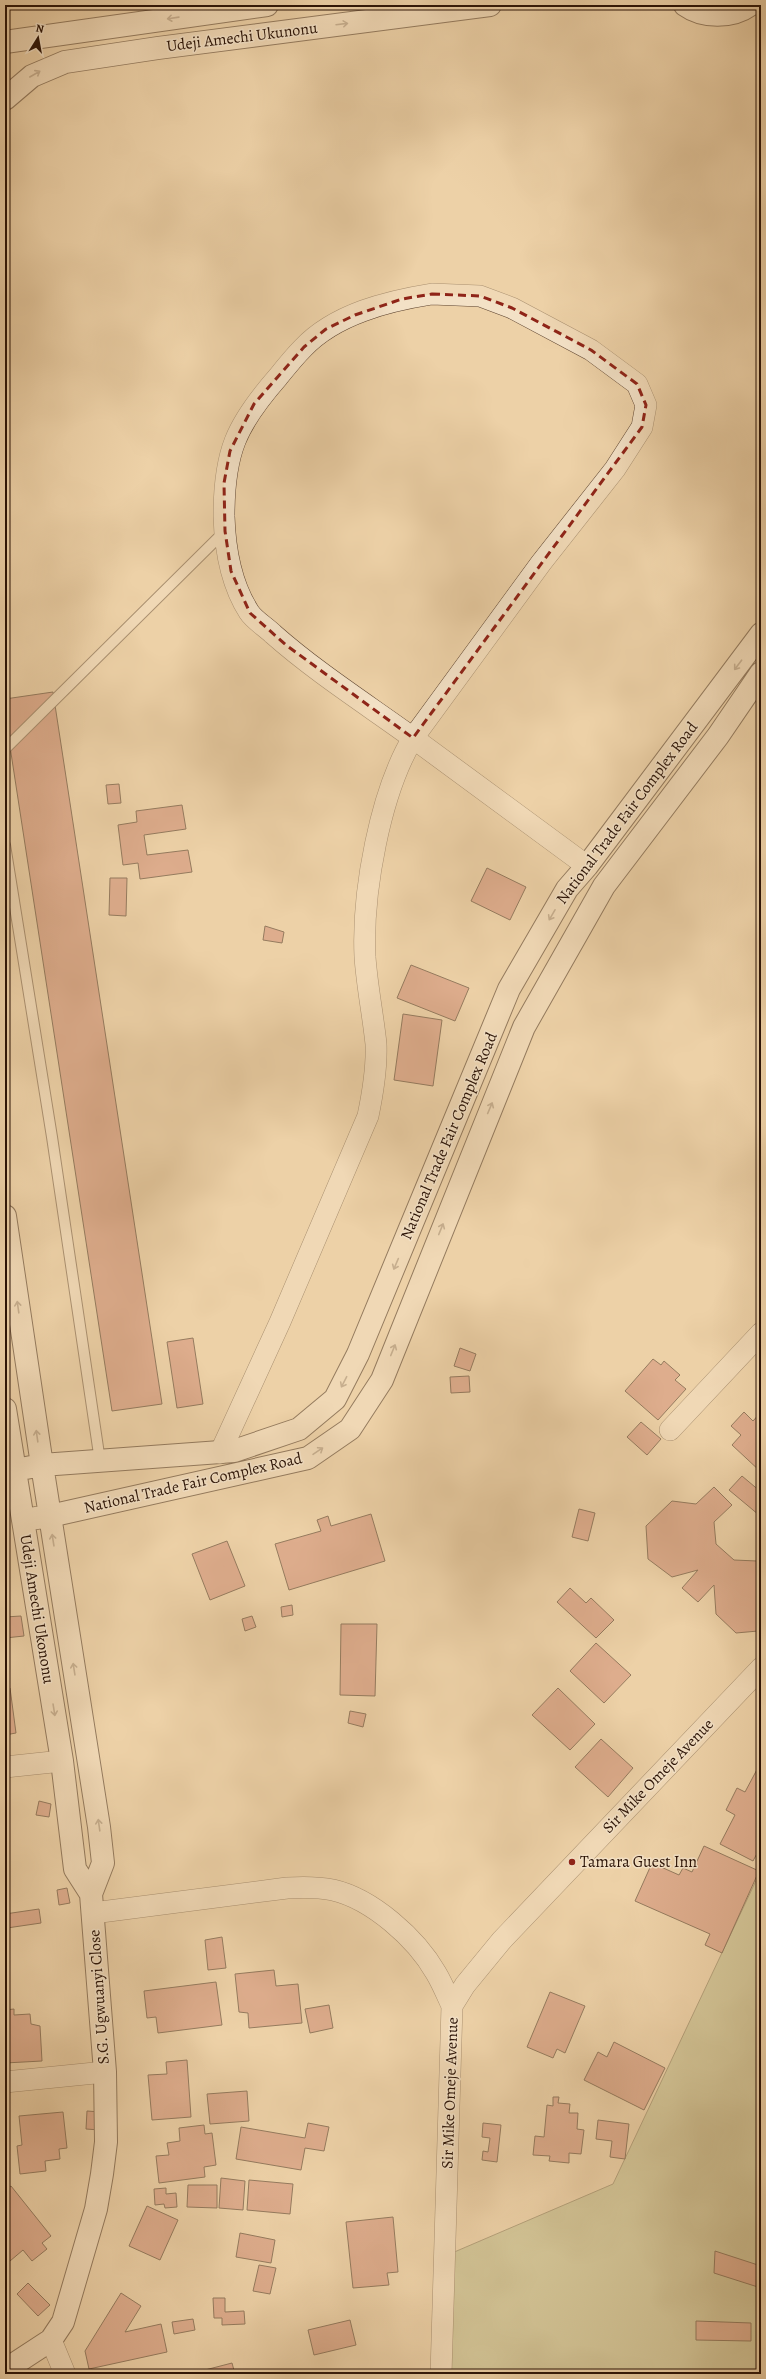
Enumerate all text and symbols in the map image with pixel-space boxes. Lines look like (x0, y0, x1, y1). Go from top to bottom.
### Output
one-way arrow (167, 14, 180, 22)
street label: Udeji Amechi Ukunonu (165, 17, 319, 57)
north arrow (18, 18, 58, 58)
text: N (34, 21, 45, 37)
one-way arrow (335, 21, 348, 28)
one-way arrow (29, 70, 41, 78)
one-way arrow (733, 660, 742, 671)
street label: National Trade Fair Complex Road (551, 717, 703, 909)
one-way arrow (547, 909, 555, 921)
street label: National Trade Fair Complex Road (395, 1029, 503, 1243)
one-way arrow (487, 1103, 494, 1115)
one-way arrow (438, 1223, 446, 1235)
one-way arrow (392, 1257, 399, 1269)
one-way arrow (14, 1301, 22, 1314)
one-way arrow (390, 1344, 398, 1356)
one-way arrow (339, 1376, 347, 1388)
one-way arrow (33, 1430, 41, 1443)
street label: National Trade Fair Complex Road (82, 1447, 305, 1519)
one-way arrow (312, 1447, 323, 1455)
street label: Udeji Amechi Ukononu (14, 1533, 60, 1686)
one-way arrow (49, 1534, 57, 1547)
one-way arrow (70, 1663, 78, 1676)
one-way arrow (50, 1703, 58, 1716)
street label: Sir Mike Omeje Avenue (597, 1714, 719, 1838)
one-way arrow (95, 1819, 102, 1832)
place label: Tamara Guest Inn (580, 1851, 697, 1873)
marker: Tamara Guest Inn (567, 1857, 577, 1867)
street label: S.G. Ugwuanyi Close (83, 1929, 115, 2065)
street label: Sir Mike Omeje Avenue (436, 2017, 464, 2169)

